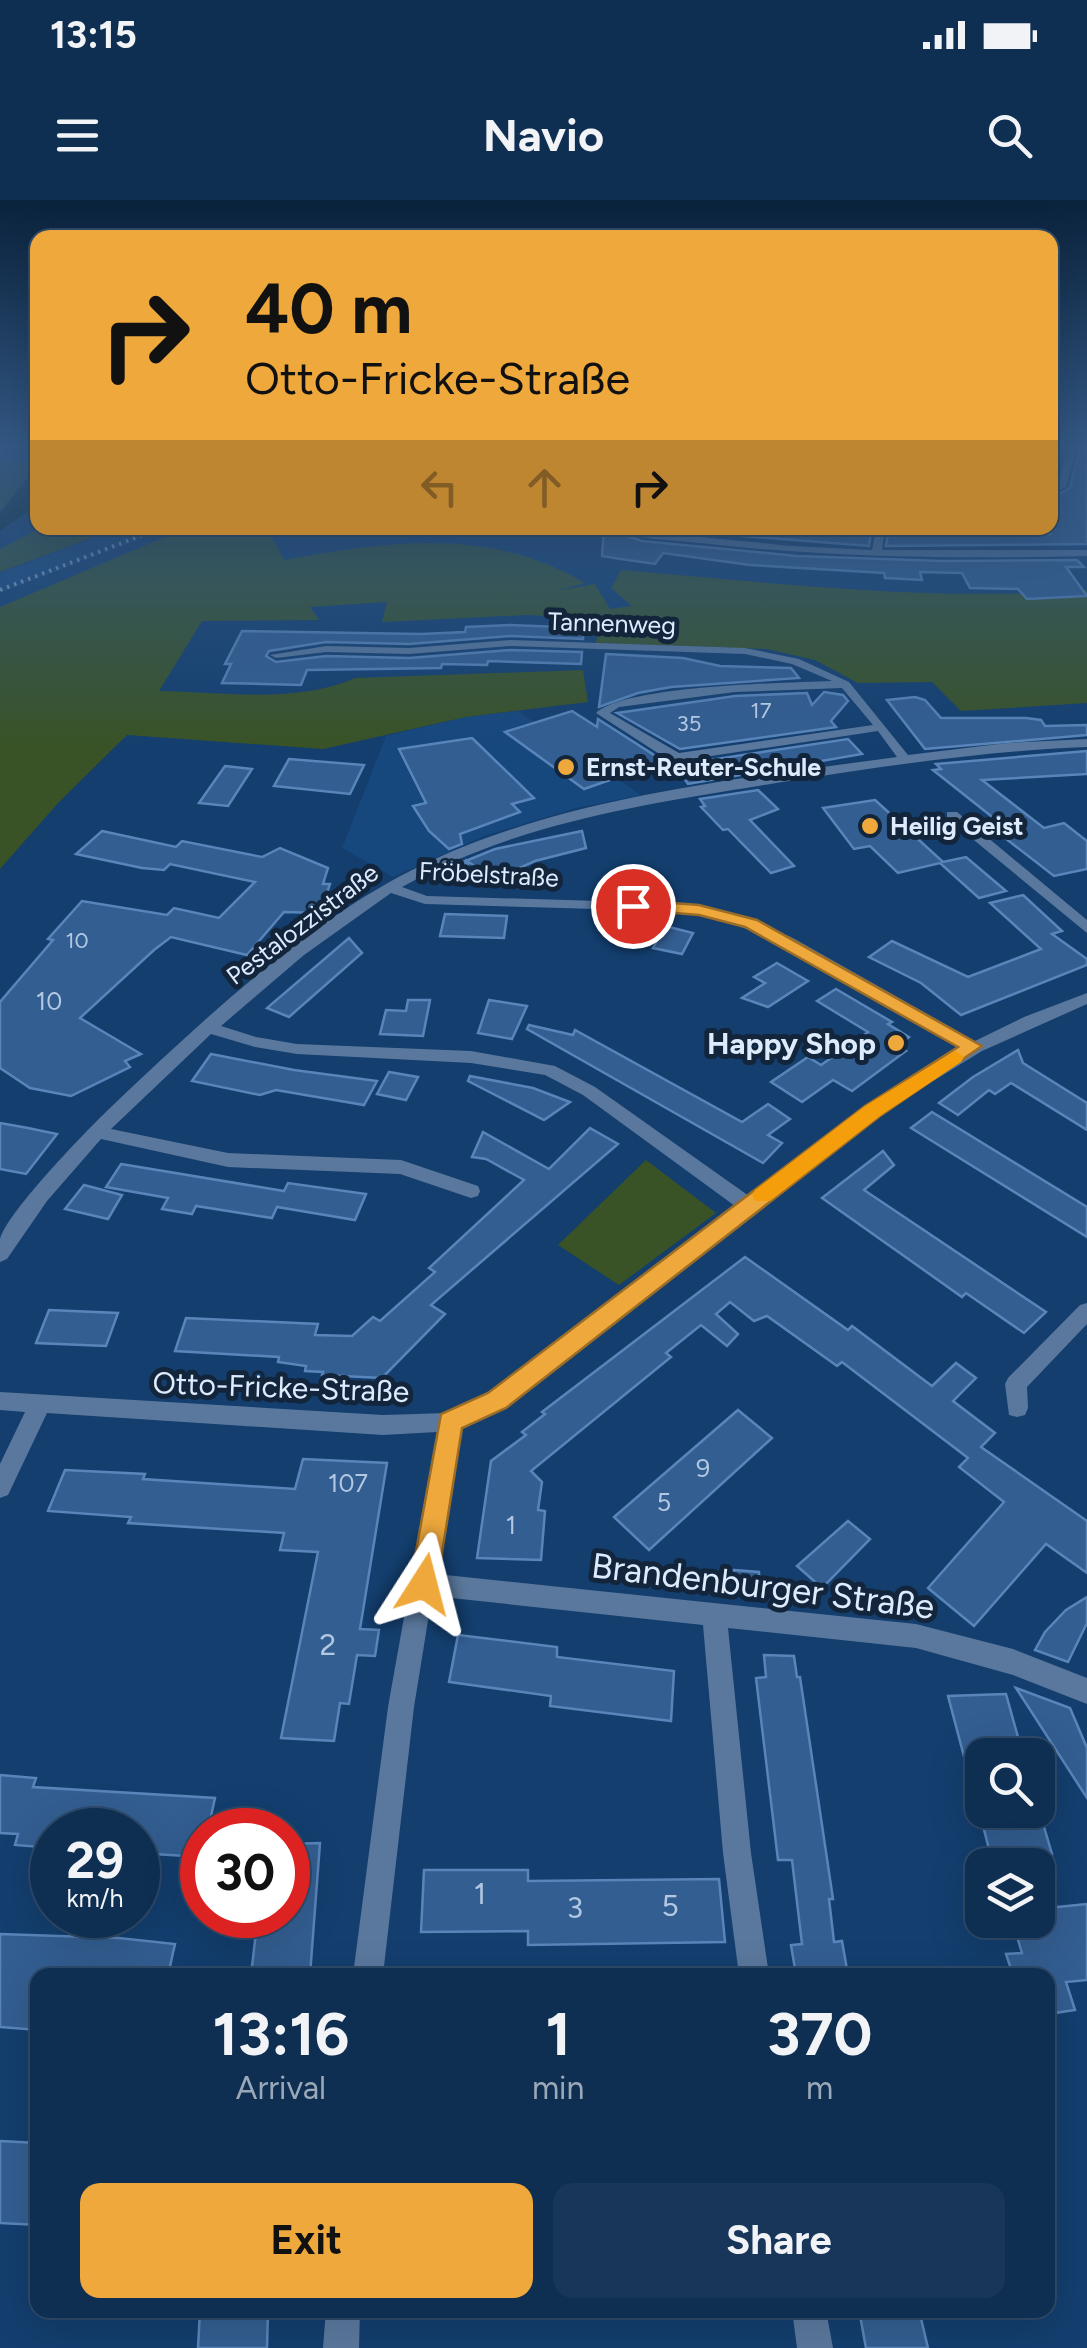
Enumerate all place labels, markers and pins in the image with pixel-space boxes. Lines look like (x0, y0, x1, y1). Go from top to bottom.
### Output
place label: Ernst-Reuter-Schule (586, 752, 821, 782)
marker: Ernst-Reuter-Schule (555, 756, 577, 778)
place label: Heilig Geist (890, 811, 1024, 841)
marker: Heilig Geist (859, 815, 881, 837)
pin (591, 864, 676, 949)
place label: Happy Shop (707, 1025, 876, 1062)
marker: Happy Shop (885, 1032, 907, 1054)

